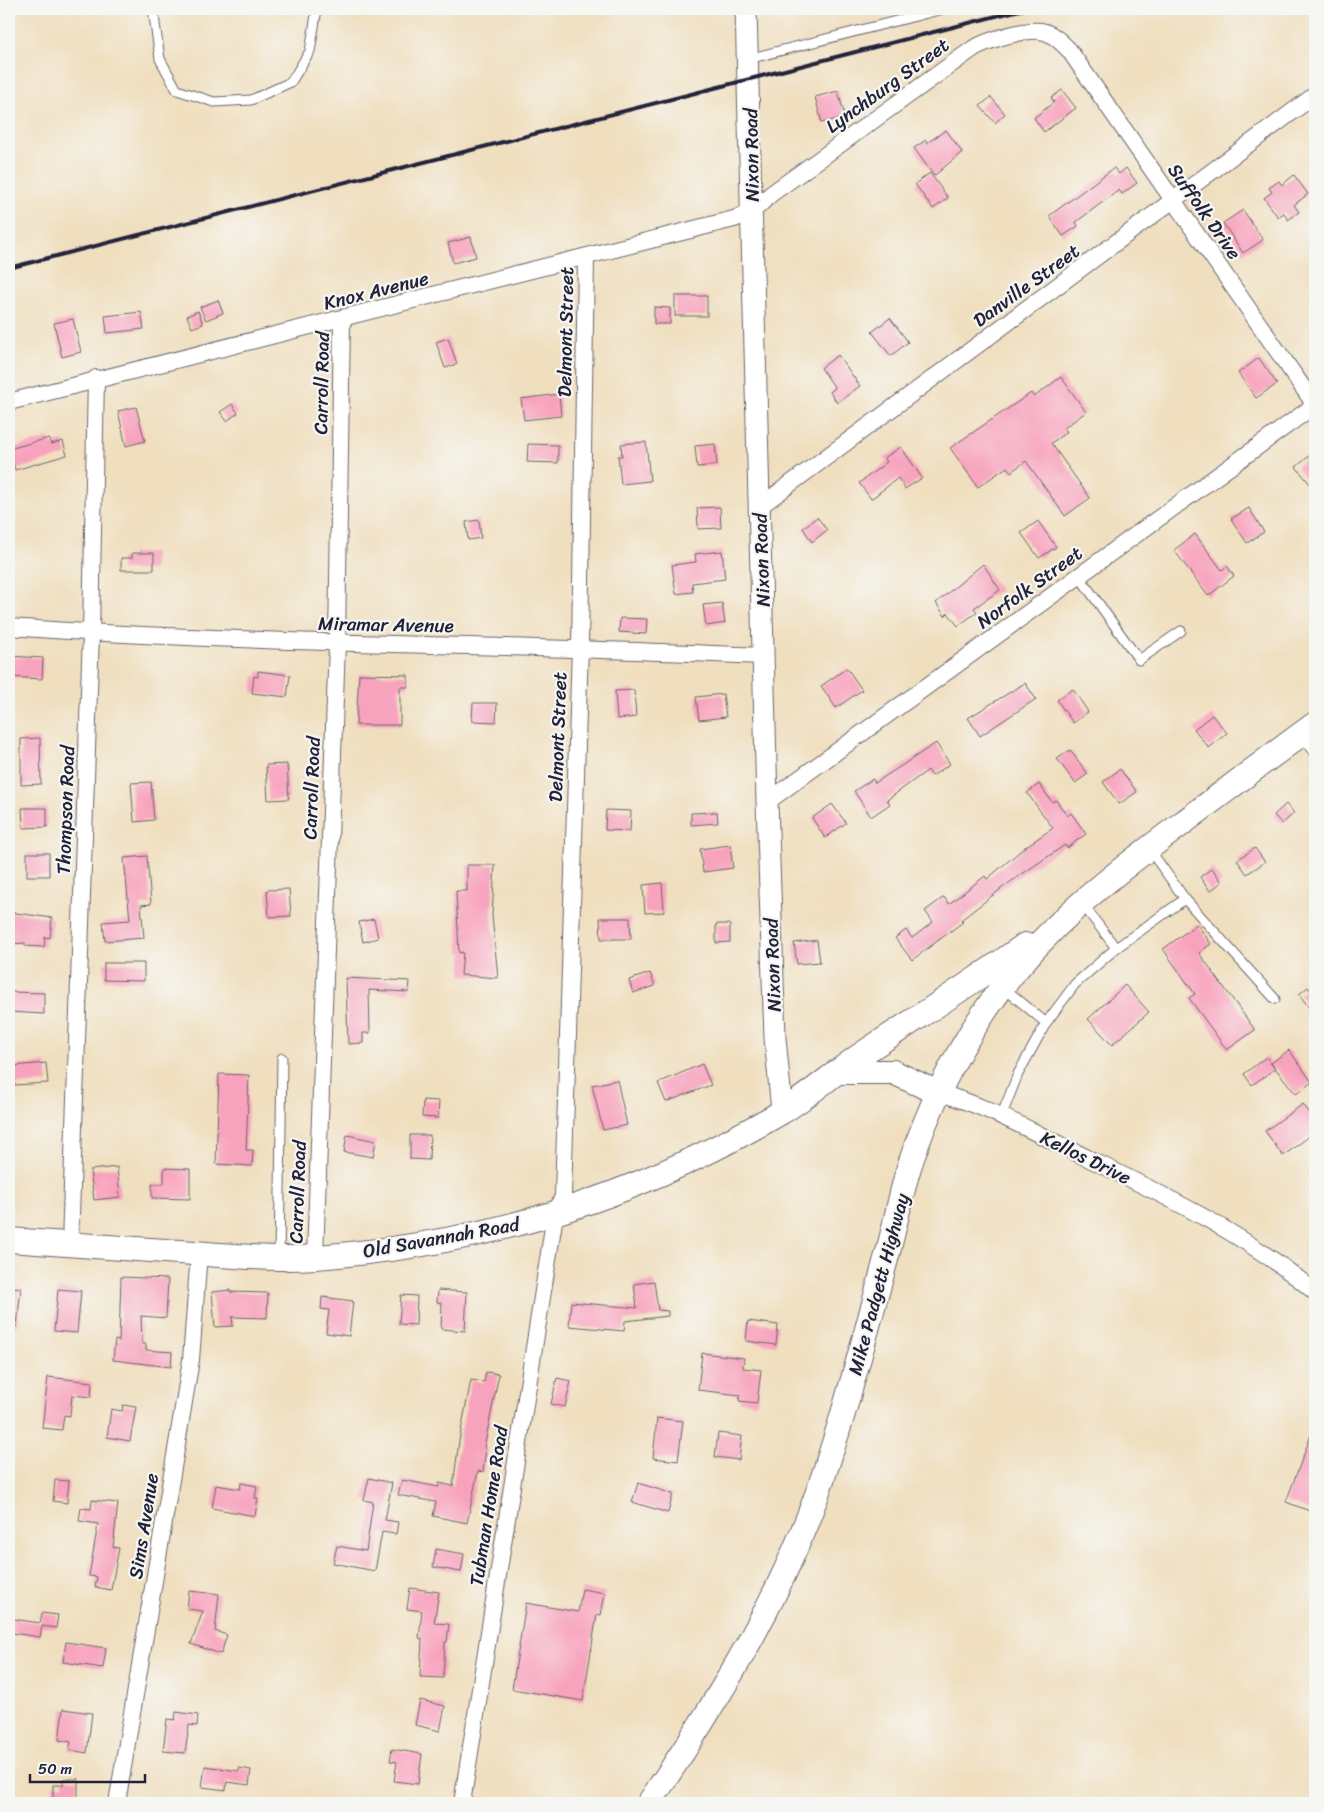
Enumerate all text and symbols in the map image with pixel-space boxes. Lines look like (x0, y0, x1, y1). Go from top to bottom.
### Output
street label: Lynchburg Street (818, 29, 956, 142)
street label: Nixon Road (734, 106, 769, 202)
street label: Suffolk Drive (1159, 156, 1250, 267)
street label: Danville Street (966, 235, 1087, 336)
street label: Knox Avenue (320, 261, 432, 319)
street label: Delmont Street (548, 267, 583, 397)
street label: Carroll Road (304, 330, 339, 435)
street label: Nixon Road (743, 511, 780, 607)
street label: Norfolk Street (969, 537, 1089, 637)
street label: Miramar Avenue (318, 607, 454, 642)
street label: Delmont Street (539, 671, 576, 803)
street label: Carroll Road (293, 735, 330, 840)
street label: Thompson Road (47, 743, 84, 875)
street label: Nixon Road (754, 916, 791, 1012)
street label: Kellos Drive (1035, 1121, 1137, 1194)
street label: Carroll Road (279, 1139, 316, 1244)
street label: Mike Padgett Highway (838, 1189, 919, 1379)
street label: Old Savannah Road (360, 1207, 524, 1267)
street label: Tubman Home Road (460, 1423, 518, 1589)
street label: Sims Avenue (119, 1471, 168, 1581)
scale bar (30, 1752, 145, 1784)
text: 50 m (38, 1756, 73, 1782)

